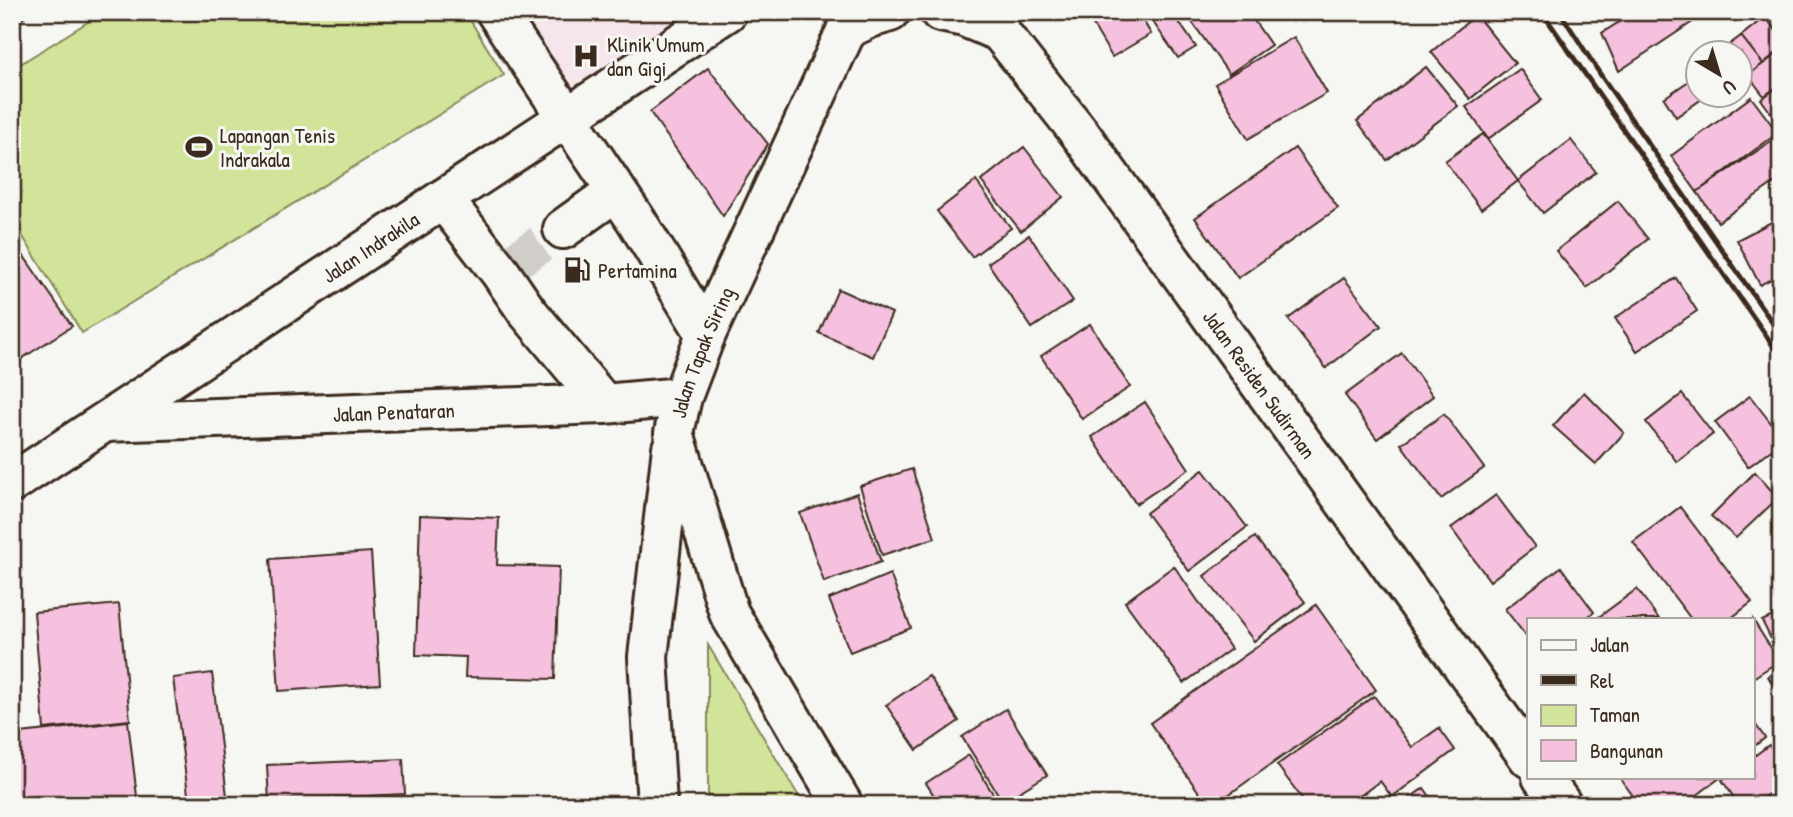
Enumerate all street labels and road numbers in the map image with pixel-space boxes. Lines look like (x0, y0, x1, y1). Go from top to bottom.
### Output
street label: Jalan Indrakila (316, 205, 424, 289)
street label: Jalan Tapak Siring (663, 282, 740, 421)
street label: Jalan Residen Sudirman (1197, 304, 1323, 464)
street label: Jalan Penataran (332, 395, 455, 428)

